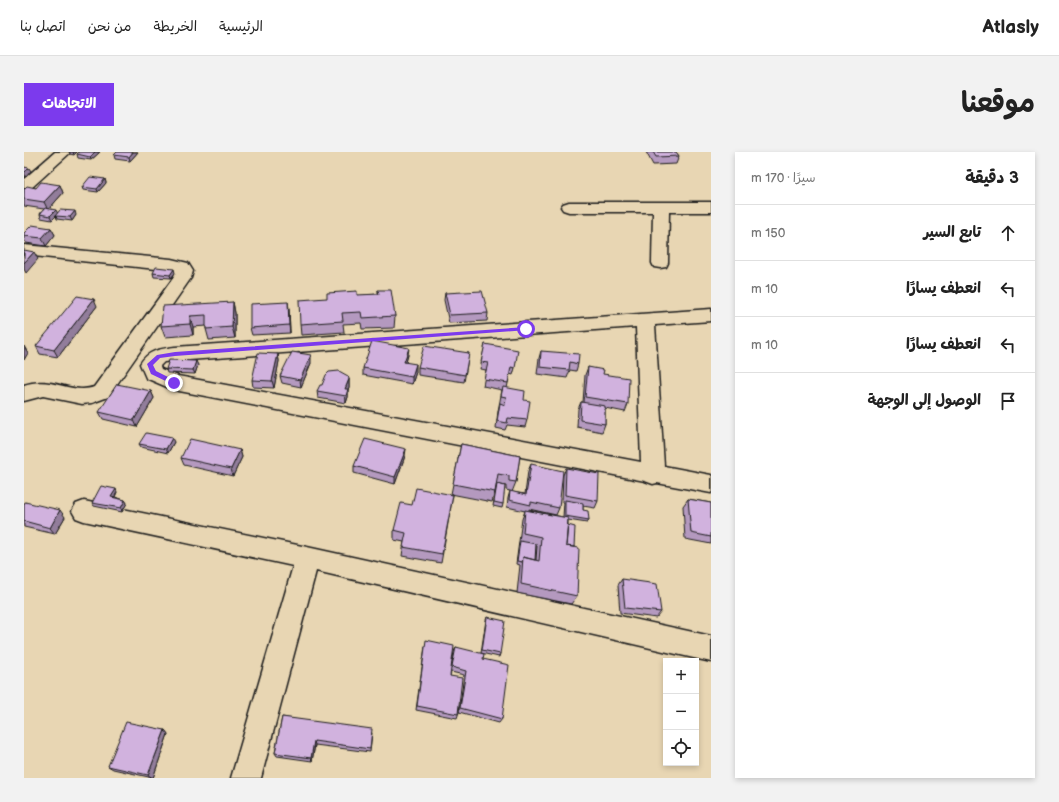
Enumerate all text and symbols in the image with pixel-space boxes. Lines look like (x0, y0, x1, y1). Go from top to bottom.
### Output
text: Atlasly (982, 16, 1039, 39)
text: اتصل بنا (20, 18, 66, 35)
text: من نحن (88, 18, 131, 35)
text: الخريطة (153, 18, 197, 35)
text: الرئيسية (219, 18, 263, 35)
button: الاتجاهات (24, 83, 114, 126)
text: موقعنا (961, 87, 1035, 120)
text: 3 دقيقة (965, 168, 1019, 188)
text: سيرًا · 170 m (751, 170, 815, 186)
icon: ahead (997, 222, 1019, 244)
text: تابع السير (923, 223, 981, 242)
text: 150 m (751, 225, 785, 241)
icon: left (997, 278, 1019, 300)
text: انعطف يسارًا (906, 279, 981, 298)
text: 10 m (751, 281, 778, 297)
route start (517, 320, 535, 338)
icon: left (997, 334, 1019, 356)
text: انعطف يسارًا (906, 335, 981, 354)
text: 10 m (751, 337, 778, 353)
route end (165, 374, 183, 392)
icon: arrive (997, 390, 1019, 412)
text: الوصول إلى الوجهة (867, 391, 981, 410)
map controls (663, 658, 699, 766)
button: + (663, 658, 699, 694)
button: − (663, 694, 699, 730)
button: locate (663, 730, 699, 766)

